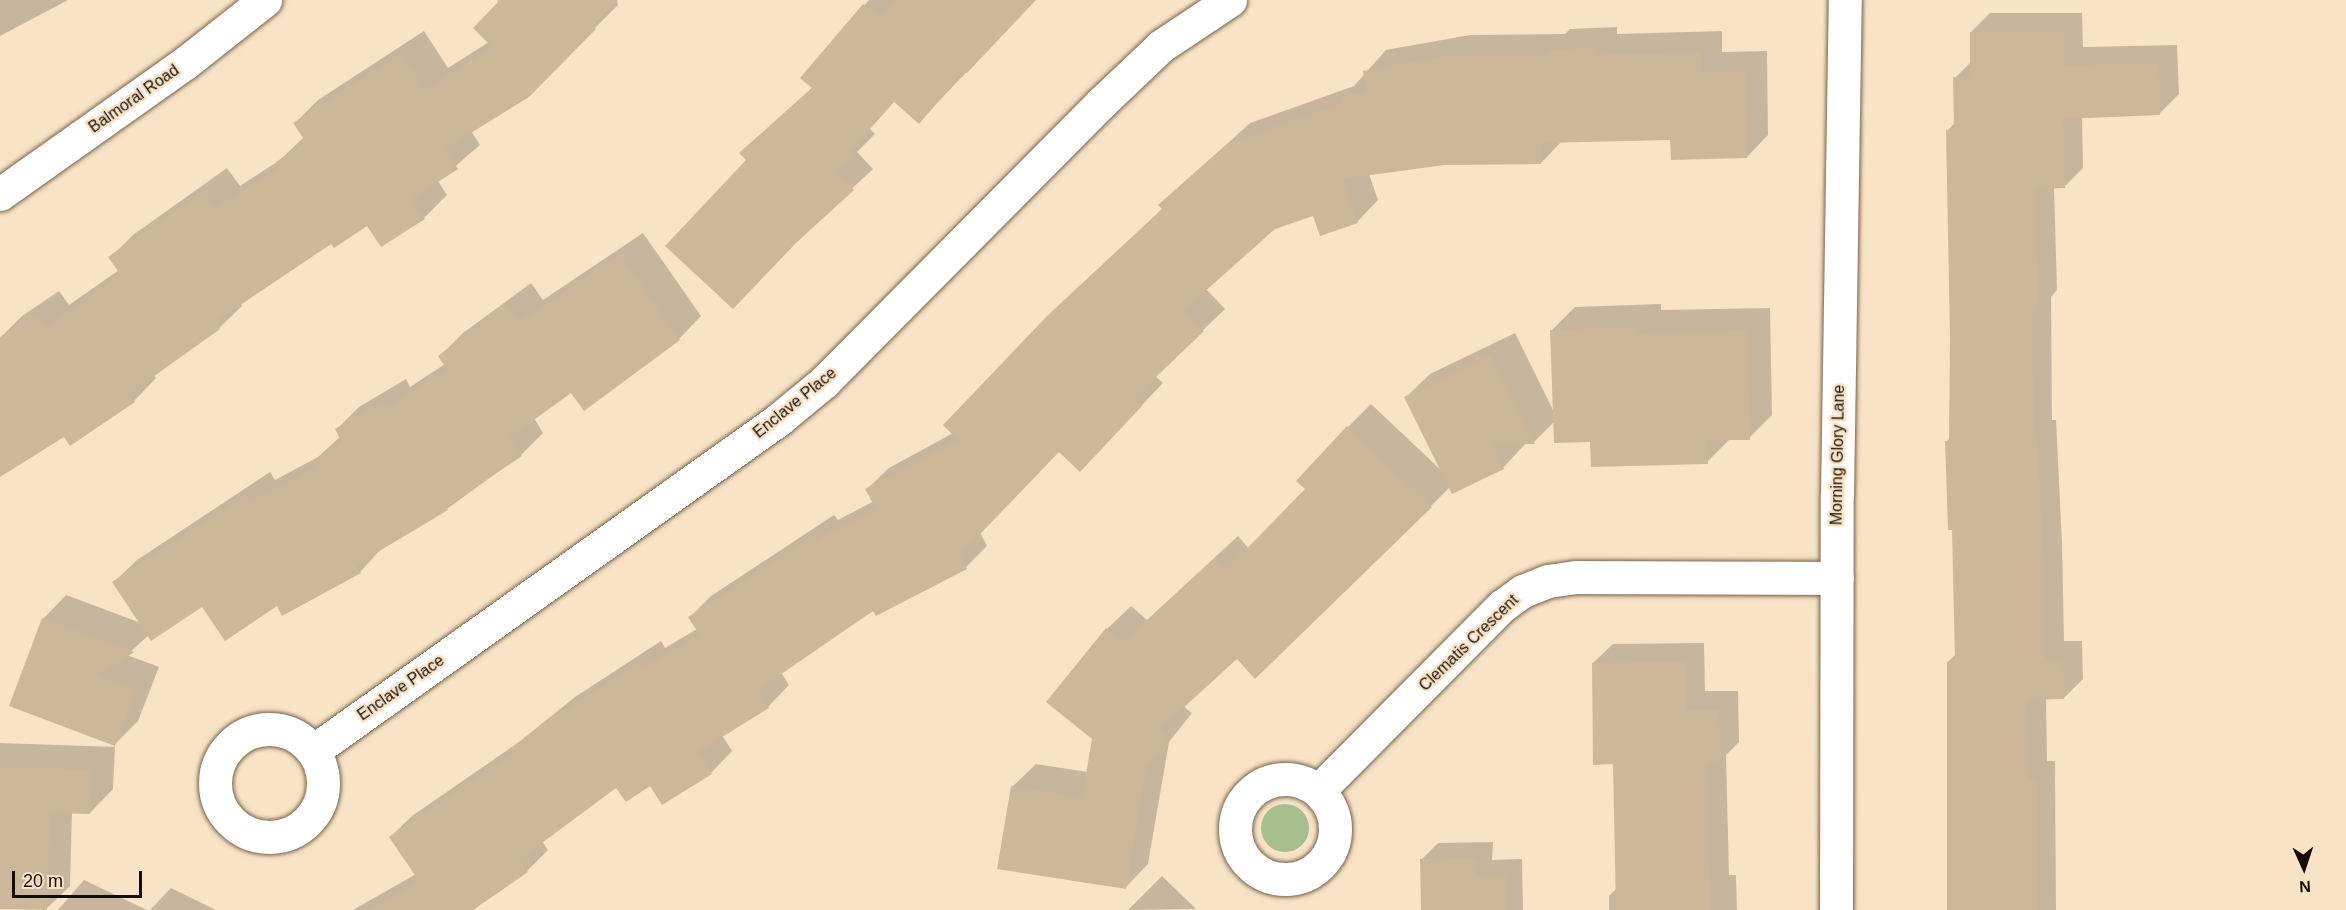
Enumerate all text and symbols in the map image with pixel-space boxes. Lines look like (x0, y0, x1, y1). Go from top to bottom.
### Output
street label: Balmoral Road (85, 61, 183, 137)
street label: Enclave Place (750, 364, 840, 442)
street label: Morning Glory Lane (1827, 385, 1849, 525)
street label: Clematis Crescent (1415, 591, 1523, 695)
street label: Enclave Place (354, 651, 448, 725)
north arrow (2274, 838, 2334, 898)
scale bar (15, 859, 146, 897)
text: 20 m (23, 871, 63, 891)
text: N (2299, 878, 2311, 895)

